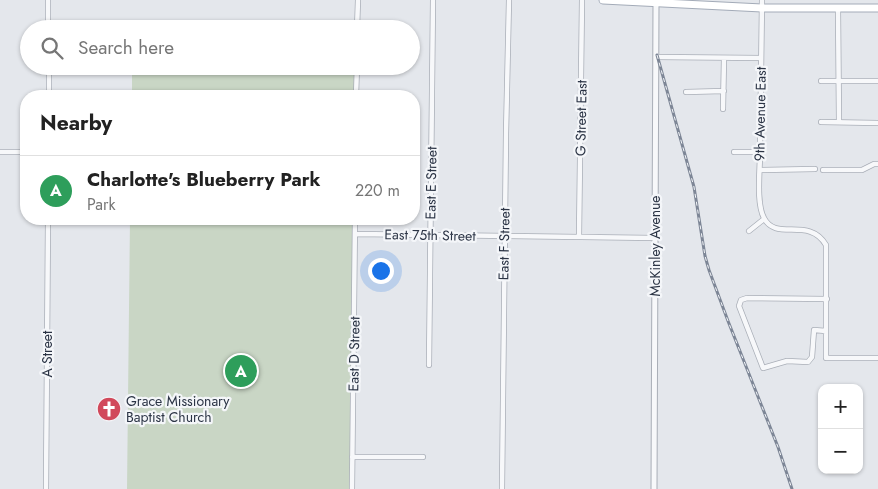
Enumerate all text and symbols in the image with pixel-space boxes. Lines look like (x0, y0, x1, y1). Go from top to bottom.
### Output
search box (20, 20, 420, 75)
icon: search (38, 34, 66, 62)
text: Search here (78, 34, 174, 61)
street label: 9th Avenue East (749, 66, 771, 161)
street label: G Street East (570, 79, 592, 156)
text: Nearby (40, 108, 112, 138)
street label: East E Street (420, 146, 442, 220)
text: Charlotte's Blueberry Park (87, 166, 320, 193)
text: A (50, 179, 62, 202)
text: 220 m (355, 179, 400, 202)
text: Park (87, 193, 116, 216)
street label: McKinley Avenue (645, 195, 665, 297)
street label: East F Street (493, 207, 515, 280)
street label: East 75th Street (384, 224, 476, 246)
your location (368, 258, 394, 284)
street label: East D Street (343, 316, 365, 392)
street label: A Street (37, 330, 57, 377)
pin: A (225, 352, 257, 390)
map controls (818, 384, 863, 474)
button: + (818, 384, 863, 429)
place label: Grace Missionary Baptist Church (126, 391, 230, 427)
church icon: Grace Missionary Baptist Church (96, 396, 122, 422)
button: − (818, 429, 863, 474)

